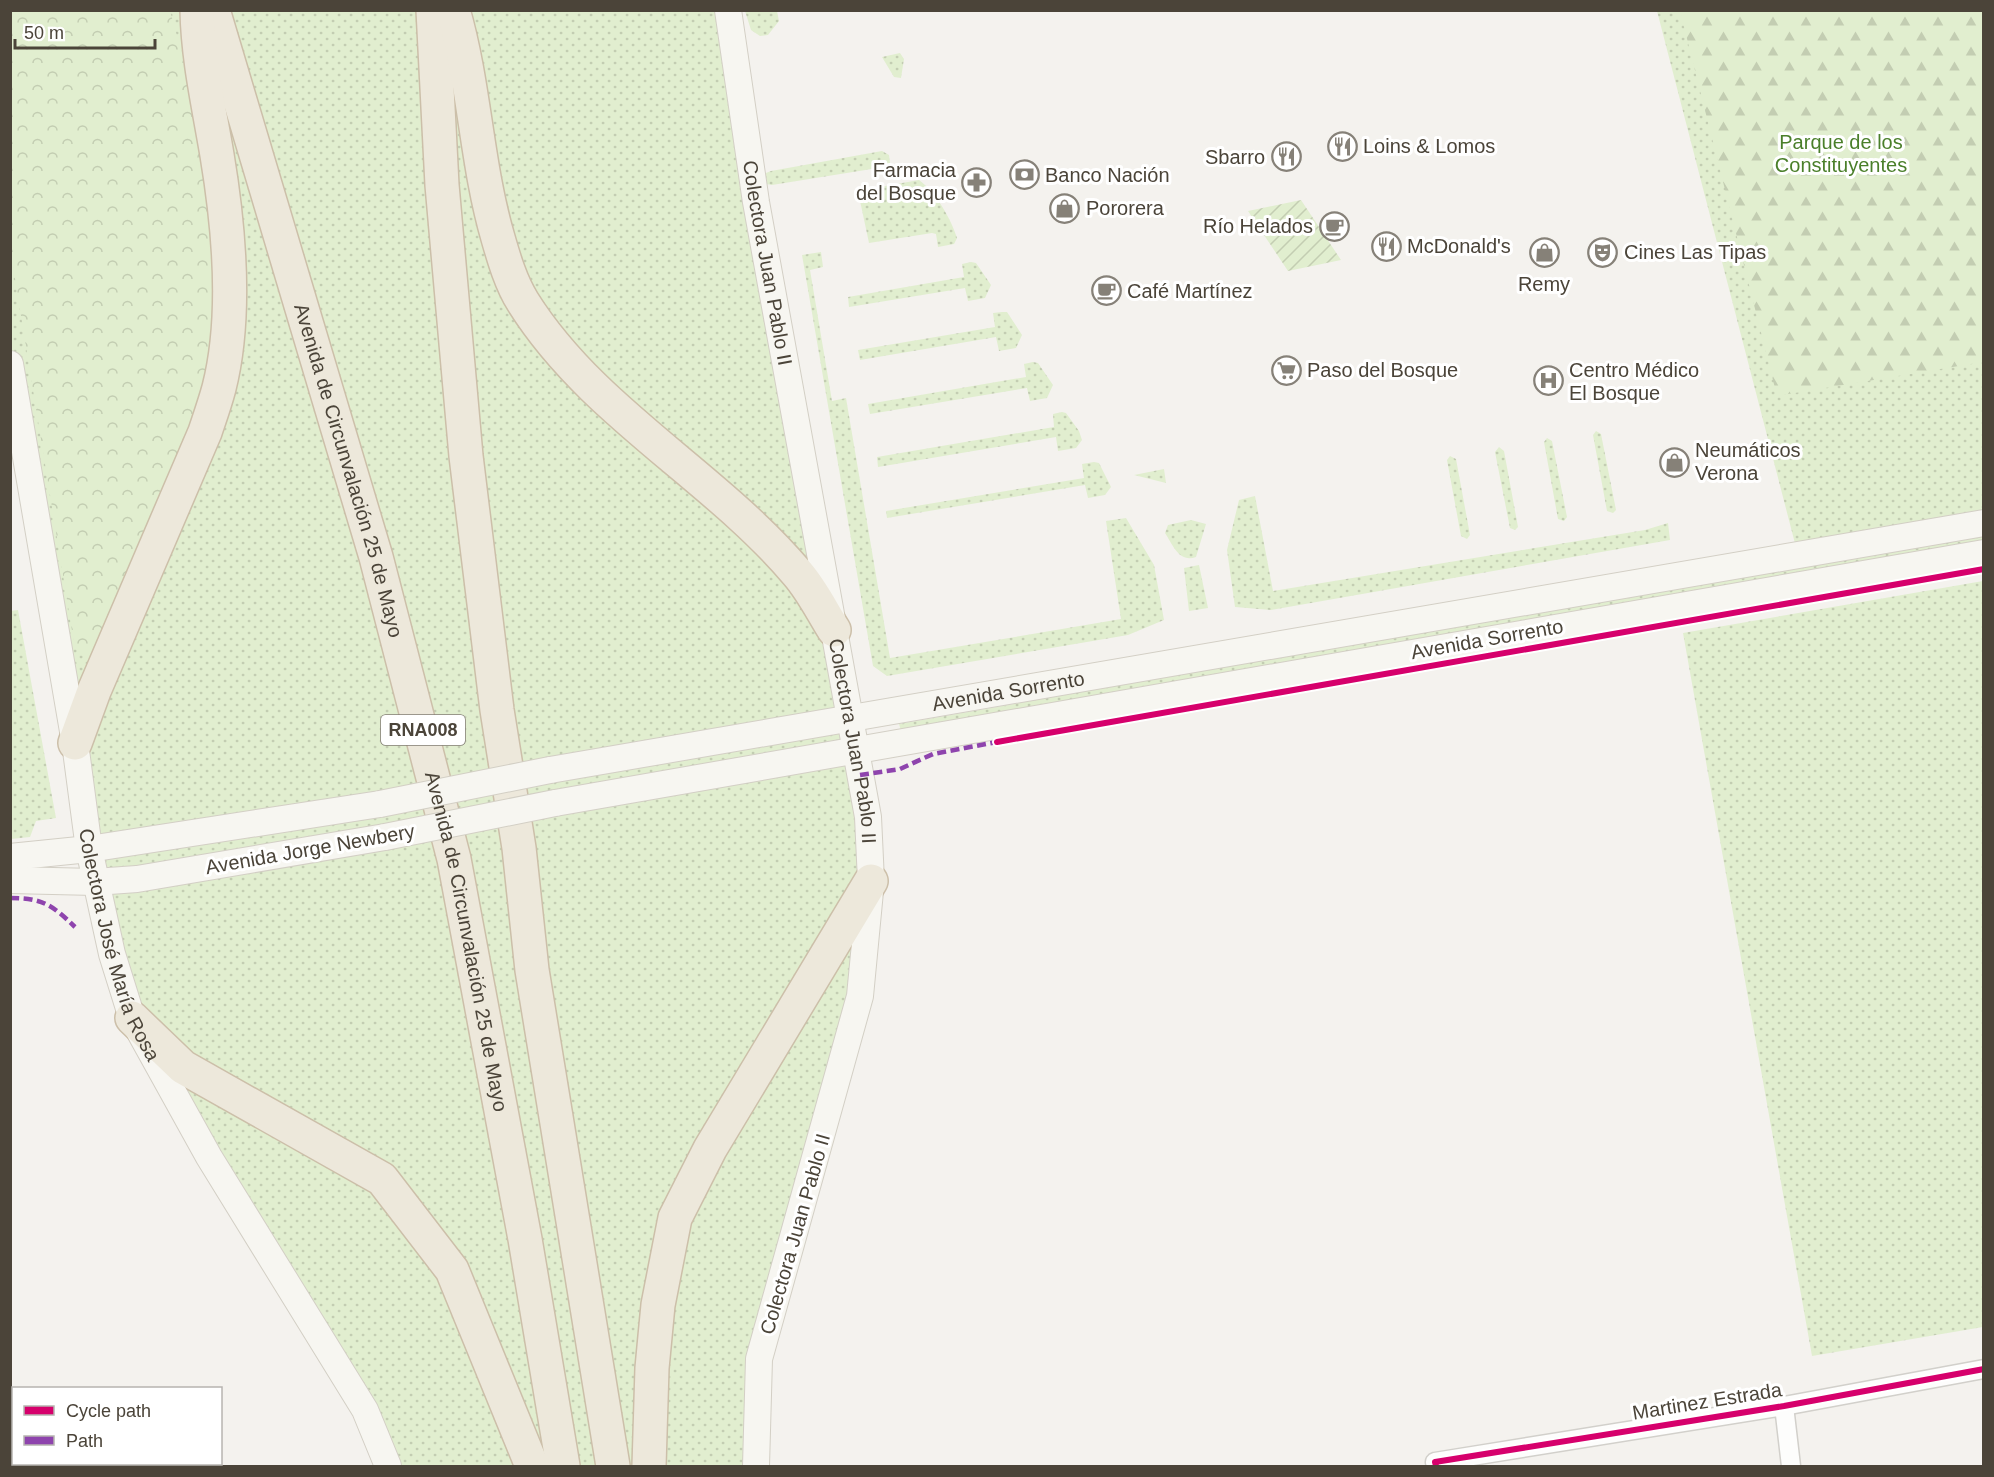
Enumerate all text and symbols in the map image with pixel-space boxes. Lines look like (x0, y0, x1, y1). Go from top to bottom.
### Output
scale bar (15, 12, 154, 50)
text: 50 m (24, 23, 64, 43)
restaurant icon: Loins & Lomos (1326, 130, 1358, 162)
park label: Parque de los Constituyentes (1775, 131, 1907, 176)
place label: Loins & Lomos (1363, 135, 1495, 157)
restaurant icon: Sbarro (1270, 141, 1302, 173)
place label: Sbarro (1205, 146, 1265, 168)
street label: Colectora Juan Pablo II (739, 159, 797, 367)
place label: Farmacia del Bosque (856, 159, 957, 204)
bank icon: Banco Nación (1008, 159, 1040, 191)
place label: Banco Nación (1045, 164, 1170, 186)
pharmacy icon: Farmacia del Bosque (961, 166, 993, 198)
shop icon: Pororera (1049, 192, 1081, 224)
place label: Pororera (1086, 197, 1165, 219)
cafe icon: Río Helados (1318, 210, 1350, 242)
place label: Río Helados (1203, 215, 1313, 237)
restaurant icon: McDonald's (1370, 230, 1402, 262)
place label: McDonald's (1407, 235, 1511, 257)
theatre icon: Cines Las Tipas (1587, 236, 1619, 268)
shop icon: Remy (1528, 237, 1560, 269)
place label: Cines Las Tipas (1624, 241, 1766, 263)
place label: Remy (1518, 273, 1570, 295)
cafe icon: Café Martínez (1090, 275, 1122, 307)
place label: Café Martínez (1127, 280, 1253, 302)
street label: Avenida de Circunvalación 25 de Mayo (290, 301, 407, 640)
supermarket icon: Paso del Bosque (1270, 354, 1302, 386)
place label: Paso del Bosque (1307, 359, 1458, 381)
place label: Centro Médico El Bosque (1569, 359, 1699, 404)
hospital icon: Centro Médico El Bosque (1532, 365, 1564, 397)
place label: Neumáticos Verona (1695, 439, 1801, 484)
shop icon: Neumáticos Verona (1658, 446, 1690, 478)
street label: Avenida Sorrento (1409, 615, 1565, 663)
street label: Colectora Juan Pablo II (825, 637, 880, 844)
street label: Avenida Sorrento (930, 667, 1086, 715)
road number: RNA008 (381, 715, 465, 745)
street label: Avenida de Circunvalación 25 de Mayo (421, 769, 512, 1113)
street label: Avenida Jorge Newbery (204, 820, 416, 878)
street label: Colectora José María Rosa (75, 827, 165, 1065)
street label: Colectora Juan Pablo II (756, 1131, 834, 1337)
street label: Martinez Estrada (1631, 1378, 1784, 1424)
legend (12, 1387, 222, 1465)
text: Cycle path (66, 1401, 151, 1421)
text: Path (66, 1431, 103, 1451)

